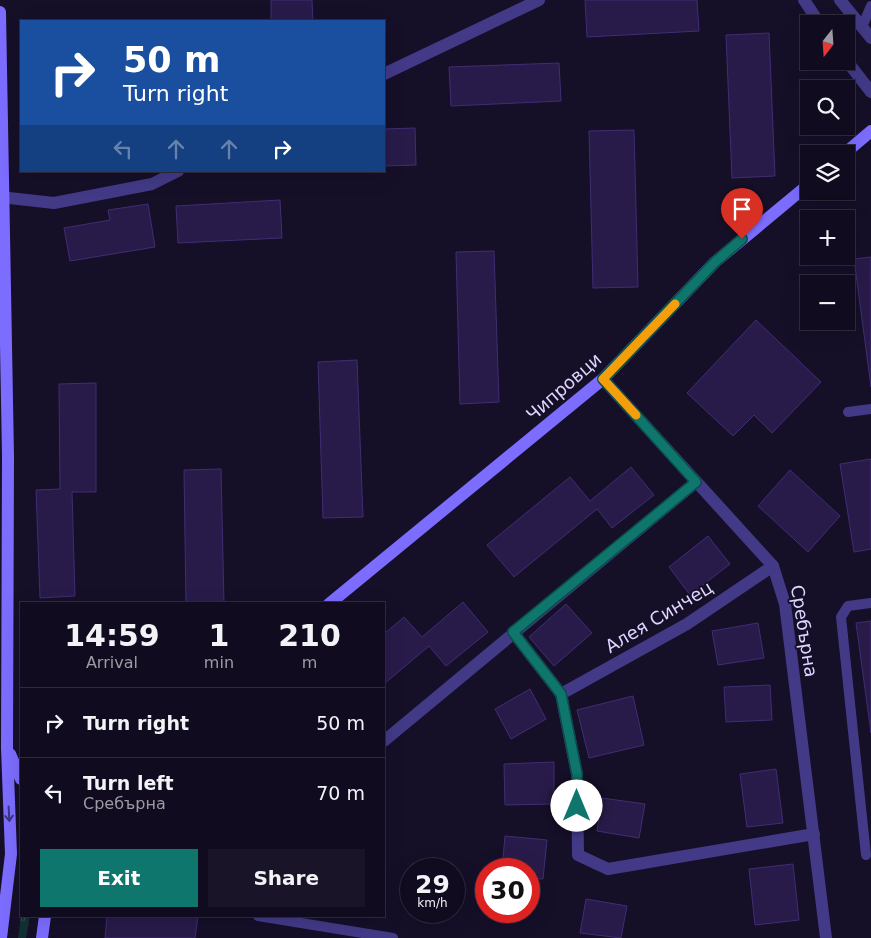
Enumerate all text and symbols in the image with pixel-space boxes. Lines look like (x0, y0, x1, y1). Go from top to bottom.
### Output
north arrow (800, 15, 855, 70)
map controls (800, 15, 855, 330)
icon: right (40, 40, 105, 105)
text: 50 m (123, 40, 220, 80)
button: search (800, 80, 855, 135)
text: Turn right (123, 81, 228, 106)
icon: left (109, 135, 137, 163)
icon: ahead (162, 135, 190, 163)
icon: ahead (215, 135, 243, 163)
icon: right (268, 135, 296, 163)
button: layers (800, 145, 855, 200)
pin (721, 188, 763, 239)
icon: arrive (728, 195, 756, 223)
button: + (800, 210, 855, 265)
button: − (800, 275, 855, 330)
street label: Чипровци (522, 348, 606, 425)
street label: Алея Синчец (601, 576, 716, 657)
street label: Сребърна (787, 583, 822, 679)
text: 14:59 (64, 618, 160, 653)
text: 1 (208, 618, 229, 653)
text: 210 (278, 618, 341, 653)
text: Arrival (86, 653, 138, 672)
text: min (204, 653, 234, 672)
text: m (302, 653, 317, 672)
icon: right (40, 709, 68, 737)
text: Turn right (83, 712, 189, 734)
text: 50 m (316, 712, 365, 734)
text: Turn left (83, 772, 174, 794)
icon: left (40, 779, 68, 807)
position arrow (550, 779, 602, 831)
text: 70 m (316, 782, 365, 804)
text: Сребърна (83, 794, 166, 813)
one-way arrow (5, 805, 14, 821)
button: Exit (40, 849, 198, 907)
button: Share (208, 849, 365, 907)
speed limit sign: 30 (475, 858, 540, 923)
text: 29 (415, 870, 450, 899)
text: km/h (417, 896, 448, 910)

